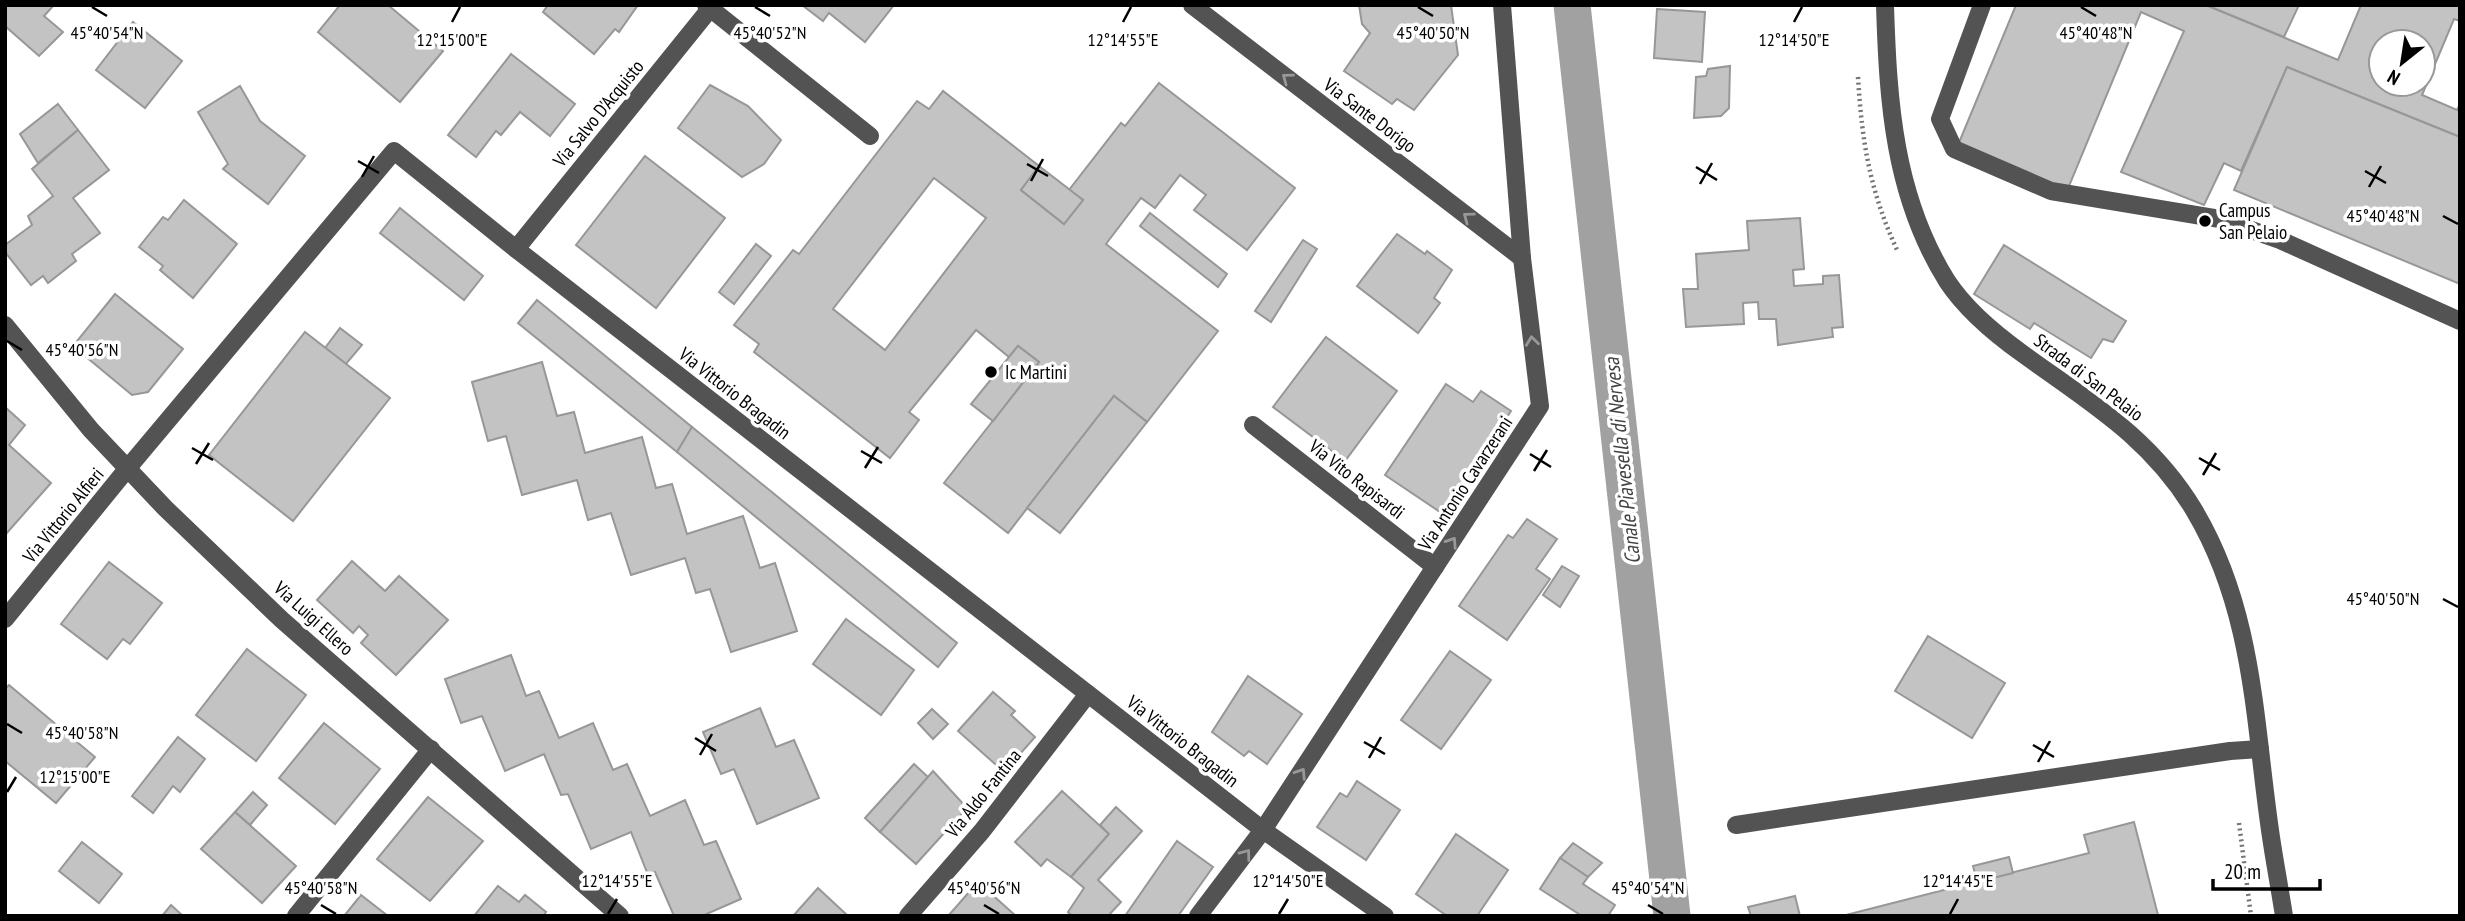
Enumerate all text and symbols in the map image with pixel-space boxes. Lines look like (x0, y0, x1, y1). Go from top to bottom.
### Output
text: 45°40'54"N (71, 21, 143, 44)
text: 45°40'52"N (734, 21, 806, 44)
text: 45°40'50"N (1397, 21, 1469, 44)
text: 45°40'48"N (2060, 21, 2132, 44)
text: 12°15'00"E (417, 28, 487, 51)
text: 12°14'55"E (1088, 28, 1158, 51)
text: 12°14'50"E (1759, 28, 1829, 51)
north arrow (2367, 28, 2437, 98)
street label: Via Salvo D'Acquisto (547, 55, 648, 172)
text: N (2383, 65, 2404, 91)
street label: Via Sante Dorigo (1318, 72, 1421, 158)
one-way arrow (1282, 74, 1295, 87)
place label: Campus San Pelaio (2219, 198, 2287, 244)
text: 45°40'48"N (2347, 204, 2419, 227)
one-way arrow (1463, 212, 1475, 225)
marker: Campus San Pelaio (2197, 213, 2213, 229)
street label: Strada di San Pelaio (2030, 328, 2148, 426)
one-way arrow (1525, 335, 1540, 347)
text: 45°40'56"N (46, 338, 118, 361)
street label: Via Vittorio Bragadin (673, 341, 796, 444)
water label: Canale Piavesella di Nervesa (1598, 355, 1646, 565)
place label: Ic Martini (1005, 360, 1067, 384)
marker: Ic Martini (983, 364, 999, 380)
street label: Via Antonio Cavarzerani (1412, 411, 1517, 556)
street label: Via Vito Rapisardi (1304, 434, 1410, 524)
street label: Via Vittorio Alfieri (17, 463, 109, 568)
one-way arrow (1443, 536, 1456, 549)
street label: Via Luigi Ellero (268, 575, 359, 660)
text: 45°40'50"N (2347, 587, 2419, 610)
street label: Via Vittorio Bragadin (1121, 689, 1244, 792)
text: 45°40'58"N (46, 721, 118, 744)
street label: Via Aldo Fantina (939, 744, 1026, 843)
text: 12°15'00"E (40, 765, 110, 788)
one-way arrow (1292, 768, 1305, 781)
scale bar (2213, 848, 2320, 892)
one-way arrow (1237, 849, 1250, 861)
text: 20 m (2224, 858, 2261, 885)
text: 12°14'55"E (582, 869, 652, 892)
text: 12°14'50"E (1253, 869, 1323, 892)
text: 12°14'45"E (1923, 869, 1993, 892)
text: 45°40'58"N (285, 876, 357, 899)
text: 45°40'56"N (948, 876, 1020, 899)
text: 45°40'54"N (1612, 876, 1684, 899)

